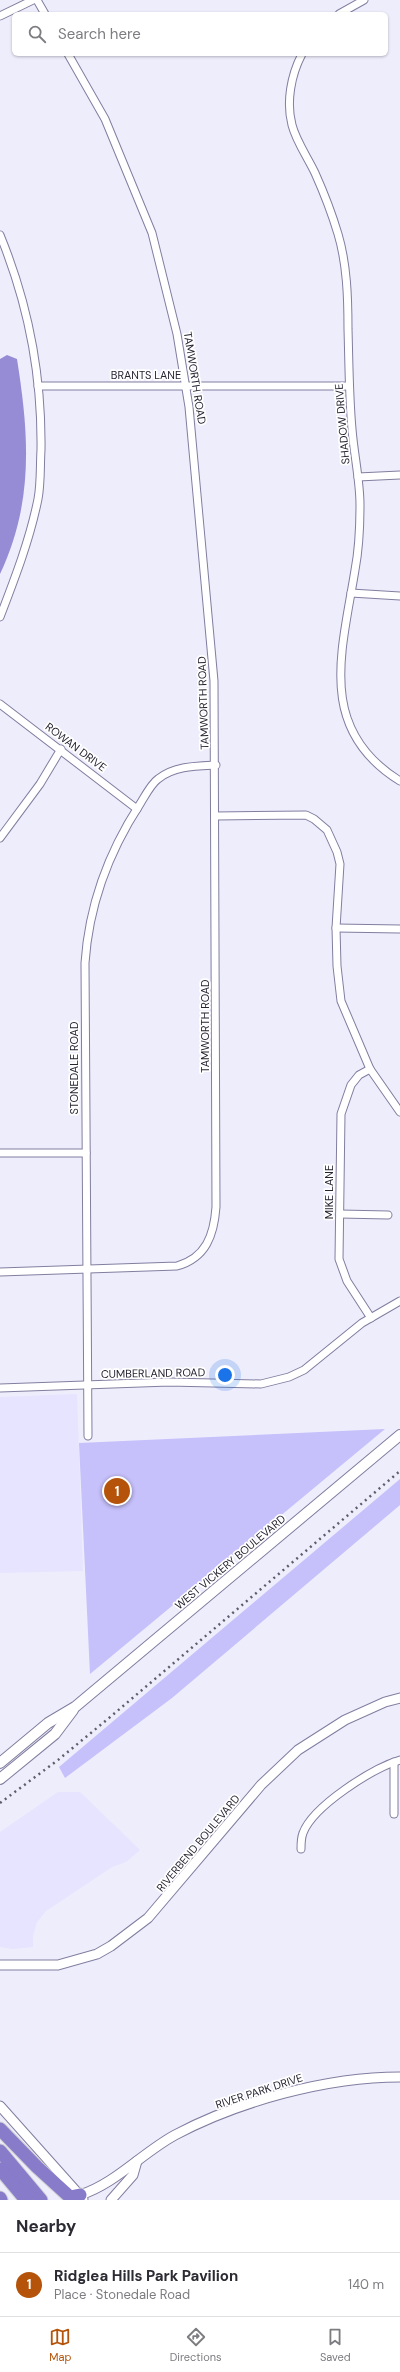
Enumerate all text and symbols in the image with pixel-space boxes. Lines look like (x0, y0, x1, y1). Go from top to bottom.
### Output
search box (12, 12, 388, 56)
icon: search (26, 23, 48, 45)
text: Search here (58, 24, 141, 44)
street label: TAMWORTH ROAD (181, 331, 209, 426)
street label: BRANTS LANE (111, 368, 181, 382)
street label: SHADOW DRIVE (332, 383, 352, 465)
street label: TAMWORTH ROAD (194, 656, 212, 750)
street label: ROWAN DRIVE (43, 720, 109, 774)
street label: TAMWORTH ROAD (198, 979, 212, 1073)
street label: STONEDALE ROAD (67, 1021, 81, 1114)
street label: MIKE LANE (322, 1165, 336, 1219)
street label: CUMBERLAND ROAD (101, 1365, 206, 1381)
your location (215, 1365, 235, 1385)
pin: 1 (104, 1476, 130, 1506)
street label: WEST VICKERY BOULEVARD (172, 1511, 289, 1612)
street label: RIVERBEND BOULEVARD (153, 1791, 243, 1894)
street label: RIVER PARK DRIVE (214, 2070, 304, 2112)
text: Nearby (16, 2215, 76, 2237)
text: Ridglea Hills Park Pavilion (54, 2266, 238, 2286)
text: 1 (27, 2276, 31, 2293)
text: 140 m (348, 2276, 384, 2293)
text: Place · Stonedale Road (54, 2286, 190, 2303)
tab: Map (49, 2326, 71, 2364)
tab: Directions (170, 2326, 222, 2364)
tab: Saved (320, 2326, 351, 2364)

